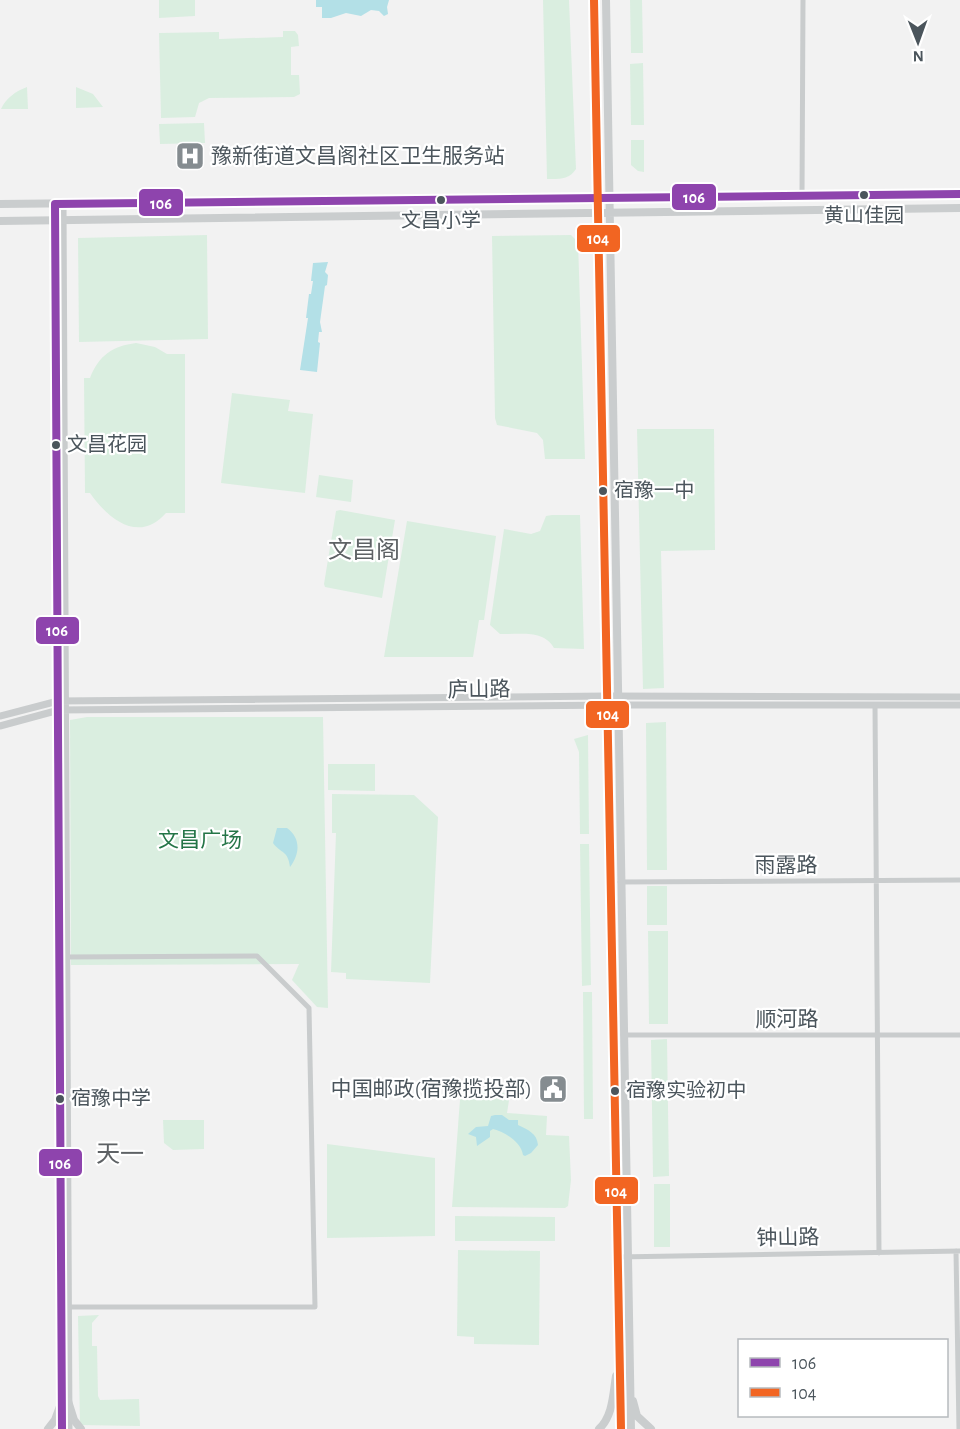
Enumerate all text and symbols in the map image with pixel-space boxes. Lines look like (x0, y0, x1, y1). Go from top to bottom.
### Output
north arrow (888, 12, 948, 72)
text: N (913, 48, 924, 64)
hospital icon: 豫新街道文昌阁社区卫生服务站 (174, 140, 206, 172)
place label: 豫新街道文昌阁社区卫生服务站 (211, 145, 505, 167)
line badge: 106 (671, 183, 717, 211)
line badge: 106 (138, 188, 184, 217)
marker: 黄山佳园 (858, 189, 870, 201)
text: 106 (683, 190, 705, 206)
marker: 文昌小学 (435, 194, 447, 206)
text: 106 (150, 196, 172, 212)
place label: 黄山佳园 (824, 205, 904, 226)
place label: 文昌小学 (401, 210, 481, 231)
line badge: 104 (576, 224, 621, 253)
text: 104 (587, 231, 609, 247)
place label: 文昌花园 (67, 434, 147, 455)
marker: 文昌花园 (50, 439, 62, 451)
place label: 宿豫一中 (614, 480, 694, 501)
marker: 宿豫一中 (597, 485, 609, 497)
district label: 文昌阁 (328, 537, 400, 563)
line badge: 106 (35, 616, 80, 645)
text: 106 (46, 623, 68, 639)
street label: 庐山路 (447, 678, 511, 701)
line badge: 104 (585, 700, 630, 729)
text: 104 (597, 707, 619, 723)
park label: 文昌广场 (158, 829, 242, 851)
street label: 雨露路 (755, 854, 818, 876)
street label: 顺河路 (756, 1008, 819, 1030)
public building icon: 中国邮政(宿豫揽投部) (537, 1073, 569, 1105)
place label: 中国邮政(宿豫揽投部) (331, 1078, 532, 1100)
place label: 宿豫实验初中 (626, 1080, 746, 1101)
marker: 宿豫实验初中 (609, 1085, 621, 1097)
place label: 宿豫中学 (71, 1088, 151, 1109)
marker: 宿豫中学 (54, 1093, 66, 1105)
district label: 天一 (96, 1143, 144, 1167)
line badge: 106 (38, 1148, 83, 1177)
text: 106 (49, 1156, 71, 1172)
line badge: 104 (594, 1176, 639, 1205)
text: 104 (605, 1184, 627, 1200)
street label: 钟山路 (756, 1226, 820, 1249)
legend (738, 1339, 948, 1417)
text: 106 (792, 1355, 816, 1373)
text: 104 (792, 1385, 817, 1403)

